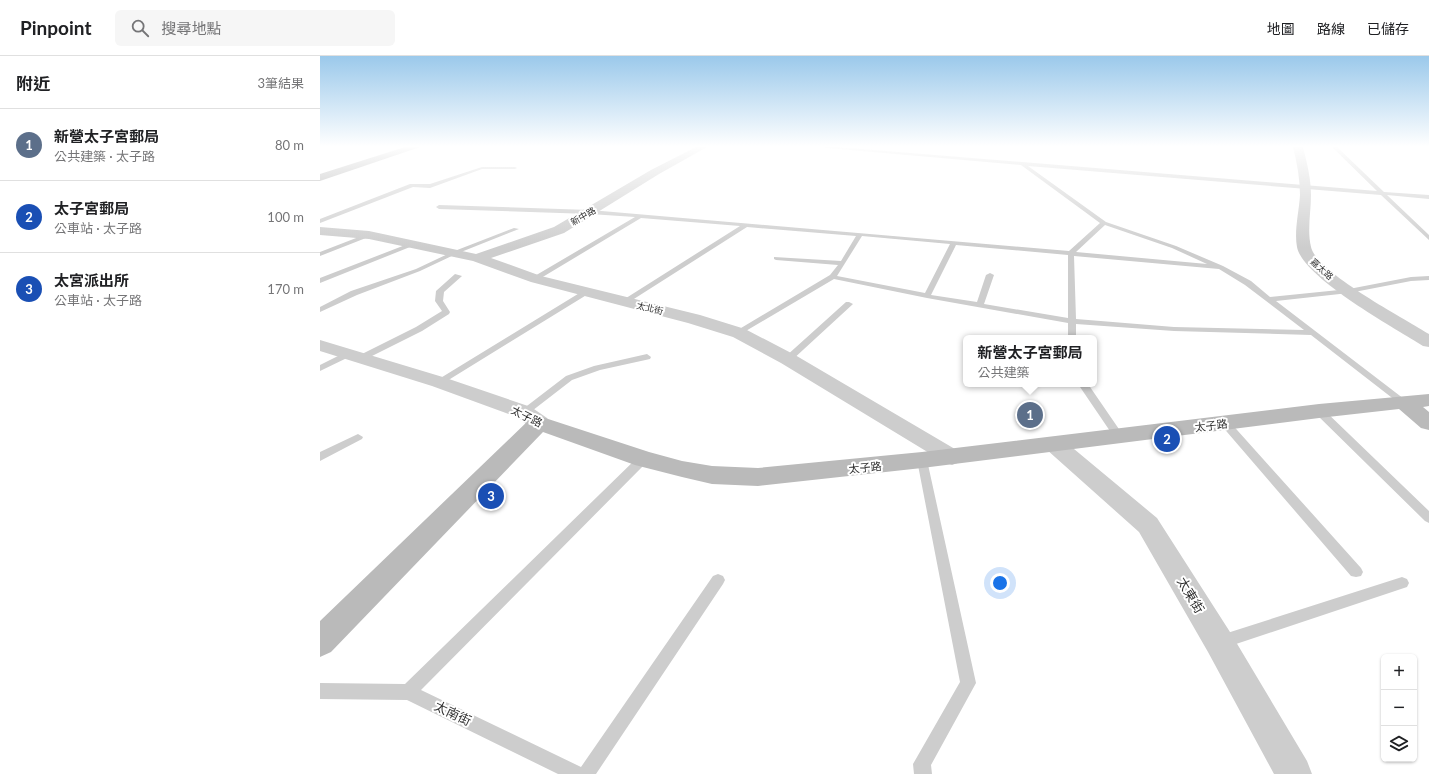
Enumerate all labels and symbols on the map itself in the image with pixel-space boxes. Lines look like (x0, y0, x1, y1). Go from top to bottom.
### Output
street label: 新中路 (569, 204, 597, 228)
street label: 嘉太路 (1308, 256, 1336, 282)
street label: 太北街 (636, 299, 664, 317)
pin: 1 (1017, 400, 1043, 430)
street label: 太子路 (509, 403, 545, 429)
street label: 太子路 (1194, 417, 1228, 433)
pin: 2 (1154, 424, 1180, 454)
street label: 太子路 (848, 459, 882, 475)
pin: 3 (478, 481, 504, 511)
your location (990, 573, 1010, 593)
street label: 太東街 (1174, 574, 1208, 616)
street label: 太南街 (432, 697, 474, 729)

